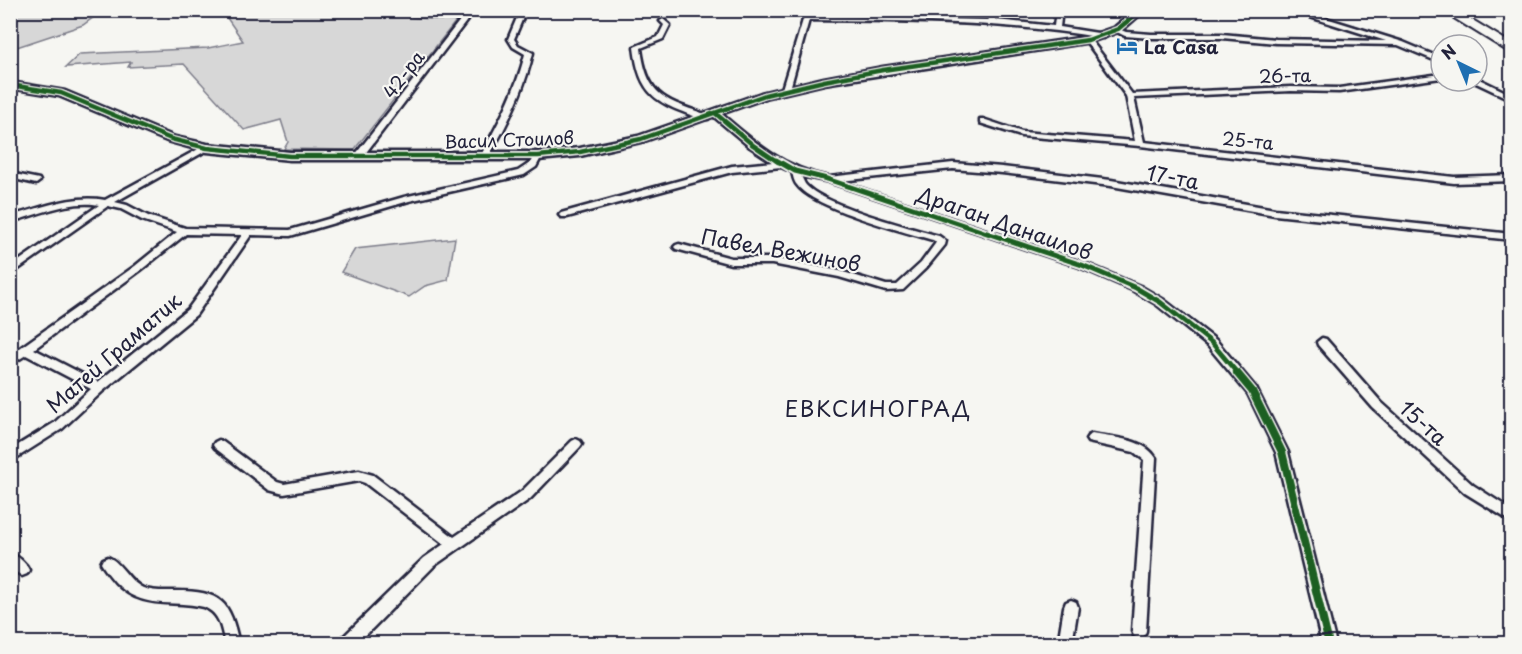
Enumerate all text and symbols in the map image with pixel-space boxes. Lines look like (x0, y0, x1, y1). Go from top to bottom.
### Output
place label: La Casa (1144, 33, 1219, 60)
north arrow (1429, 33, 1489, 93)
hotel icon: La Casa (1115, 34, 1139, 58)
text: N (1435, 38, 1461, 64)
street label: 42-ра (376, 44, 431, 104)
street label: 26-та (1259, 61, 1311, 89)
street label: Васил Стоилов (444, 123, 574, 155)
street label: 25-та (1221, 124, 1275, 156)
street label: 17-та (1144, 155, 1202, 197)
street label: Драган Данаилов (912, 177, 1097, 267)
street label: Павел Вежинов (699, 219, 863, 279)
street label: Матей Граматик (38, 284, 188, 420)
district label: ЕВКСИНОГРАД (785, 391, 971, 424)
street label: 15-та (1393, 392, 1455, 452)

